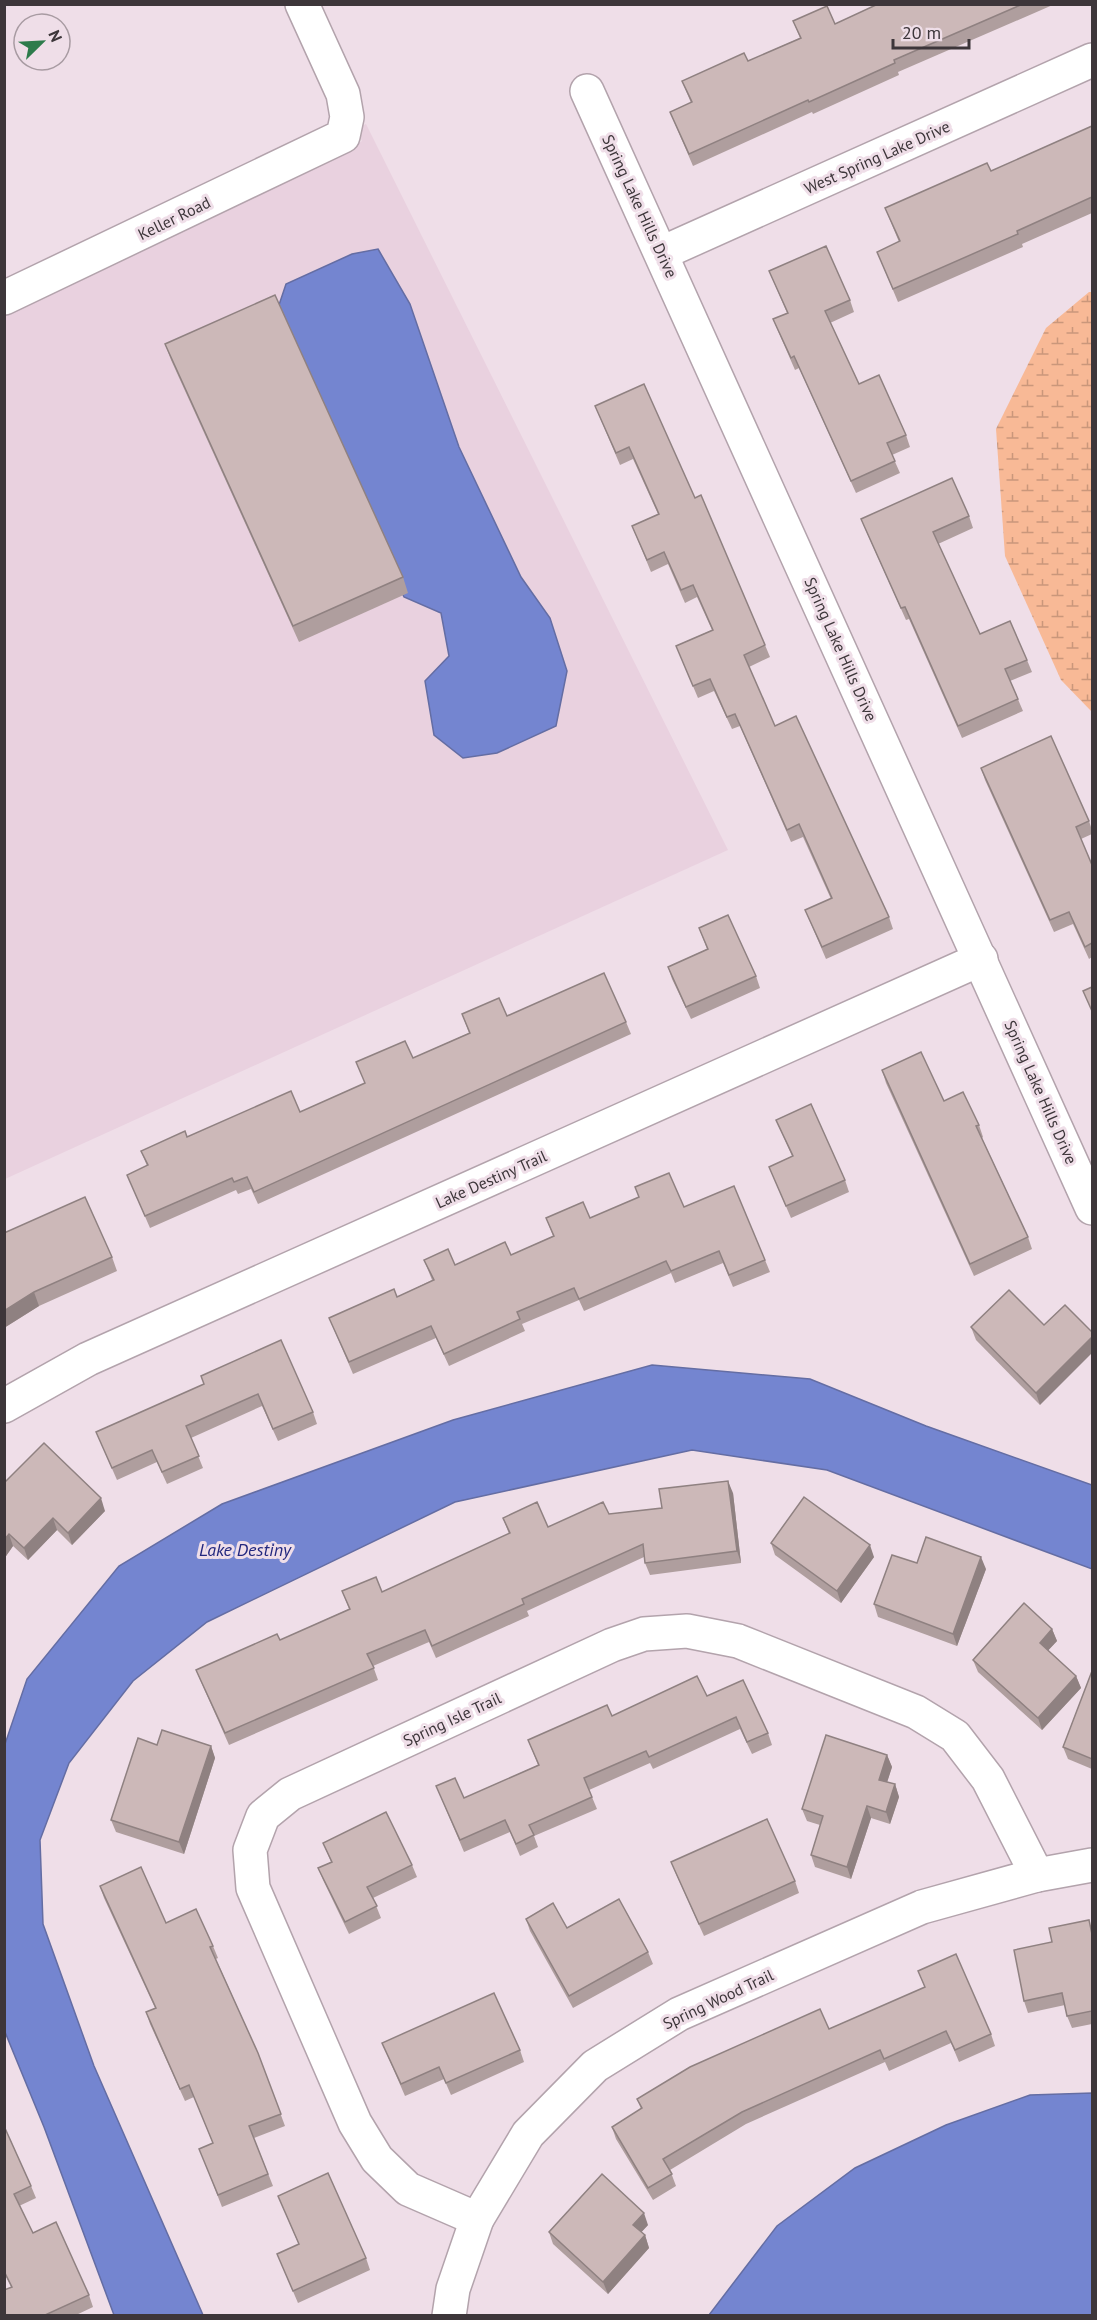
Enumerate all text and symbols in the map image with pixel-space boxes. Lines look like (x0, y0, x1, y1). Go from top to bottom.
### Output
north arrow (12, 12, 72, 72)
scale bar (893, 12, 970, 50)
text: 20 m (902, 21, 941, 44)
text: N (44, 27, 67, 45)
street label: West Spring Lake Drive (801, 116, 953, 198)
street label: Spring Lake Hills Drive (598, 131, 682, 281)
street label: Keller Road (134, 192, 214, 244)
street label: Spring Lake Hills Drive (800, 574, 882, 724)
street label: Spring Lake Hills Drive (1000, 1017, 1082, 1167)
street label: Lake Destiny Trail (432, 1145, 550, 1212)
water label: Lake Destiny (199, 1538, 292, 1561)
street label: Spring Isle Trail (400, 1687, 505, 1750)
street label: Spring Wood Trail (659, 1964, 777, 2033)

